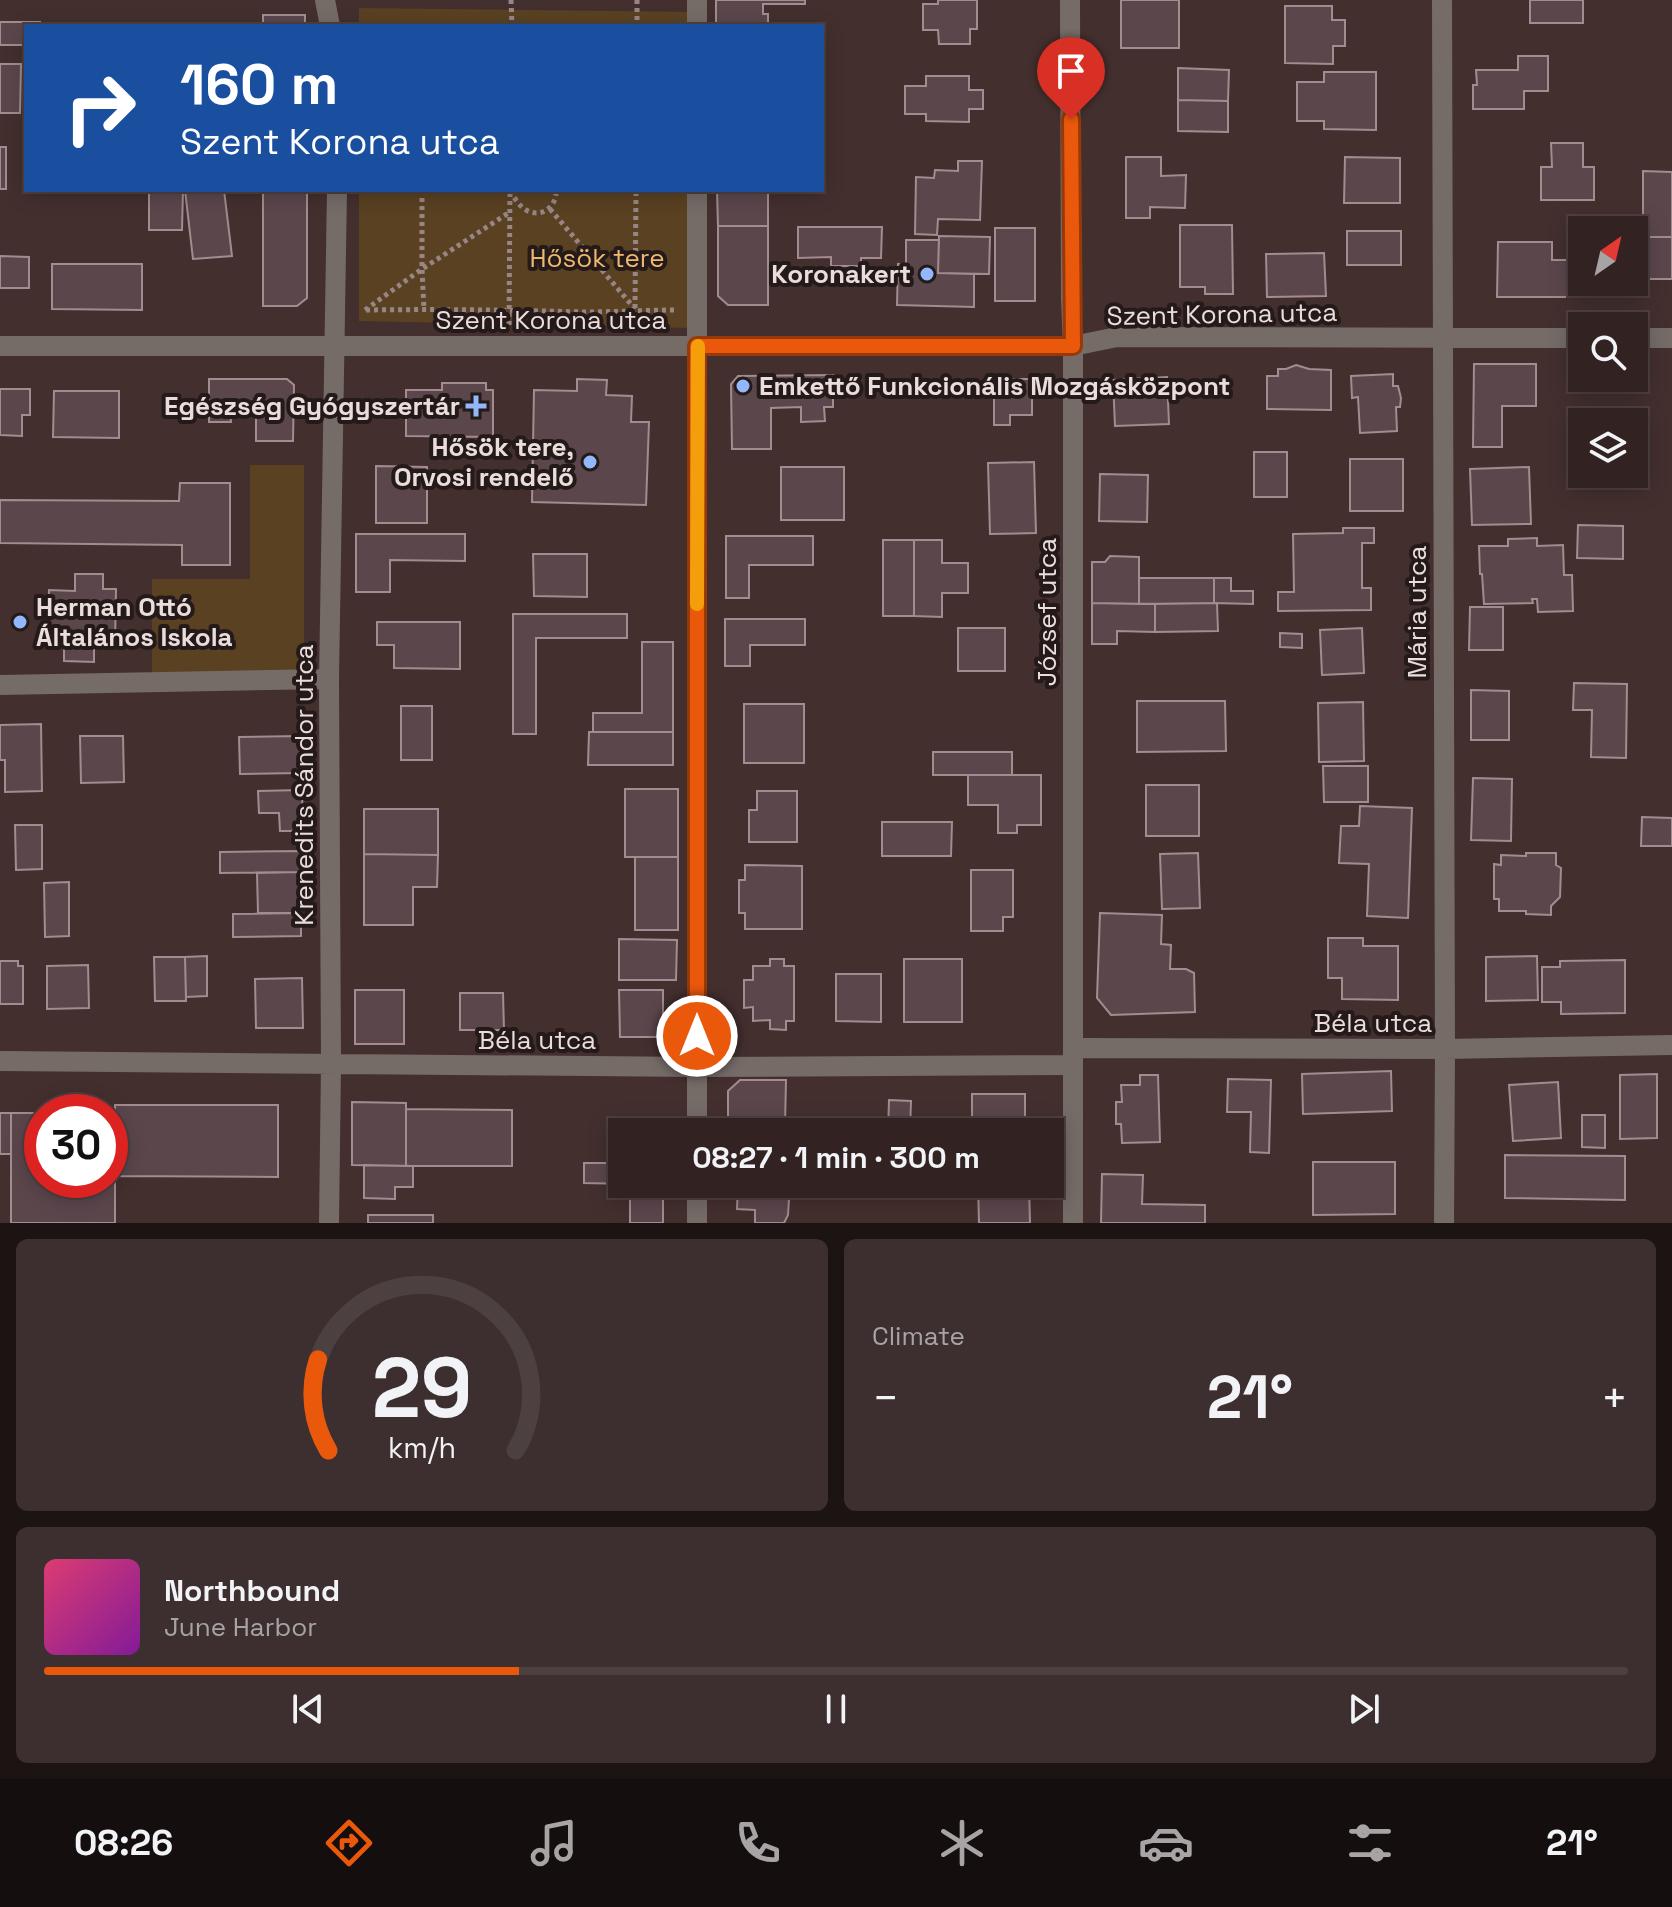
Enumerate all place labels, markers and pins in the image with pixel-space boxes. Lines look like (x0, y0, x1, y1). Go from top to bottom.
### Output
pin (1037, 37, 1105, 119)
place label: Koronakert (771, 257, 911, 291)
marker: Koronakert (918, 265, 936, 283)
place label: Emkettő Funkcionális Mozgásközpont (759, 369, 1230, 403)
marker: Emkettő Funkcionális Mozgásközpont (734, 377, 752, 395)
place label: Egészség Gyógyszertár (164, 389, 460, 423)
marker: Egészség Gyógyszertár (467, 397, 485, 415)
place label: Hősök tere, Orvosi rendelő (394, 430, 574, 494)
marker: Hősök tere, Orvosi rendelő (581, 453, 599, 471)
place label: Herman Ottó Általános Iskola (36, 590, 233, 654)
marker: Herman Ottó Általános Iskola (11, 613, 29, 631)

